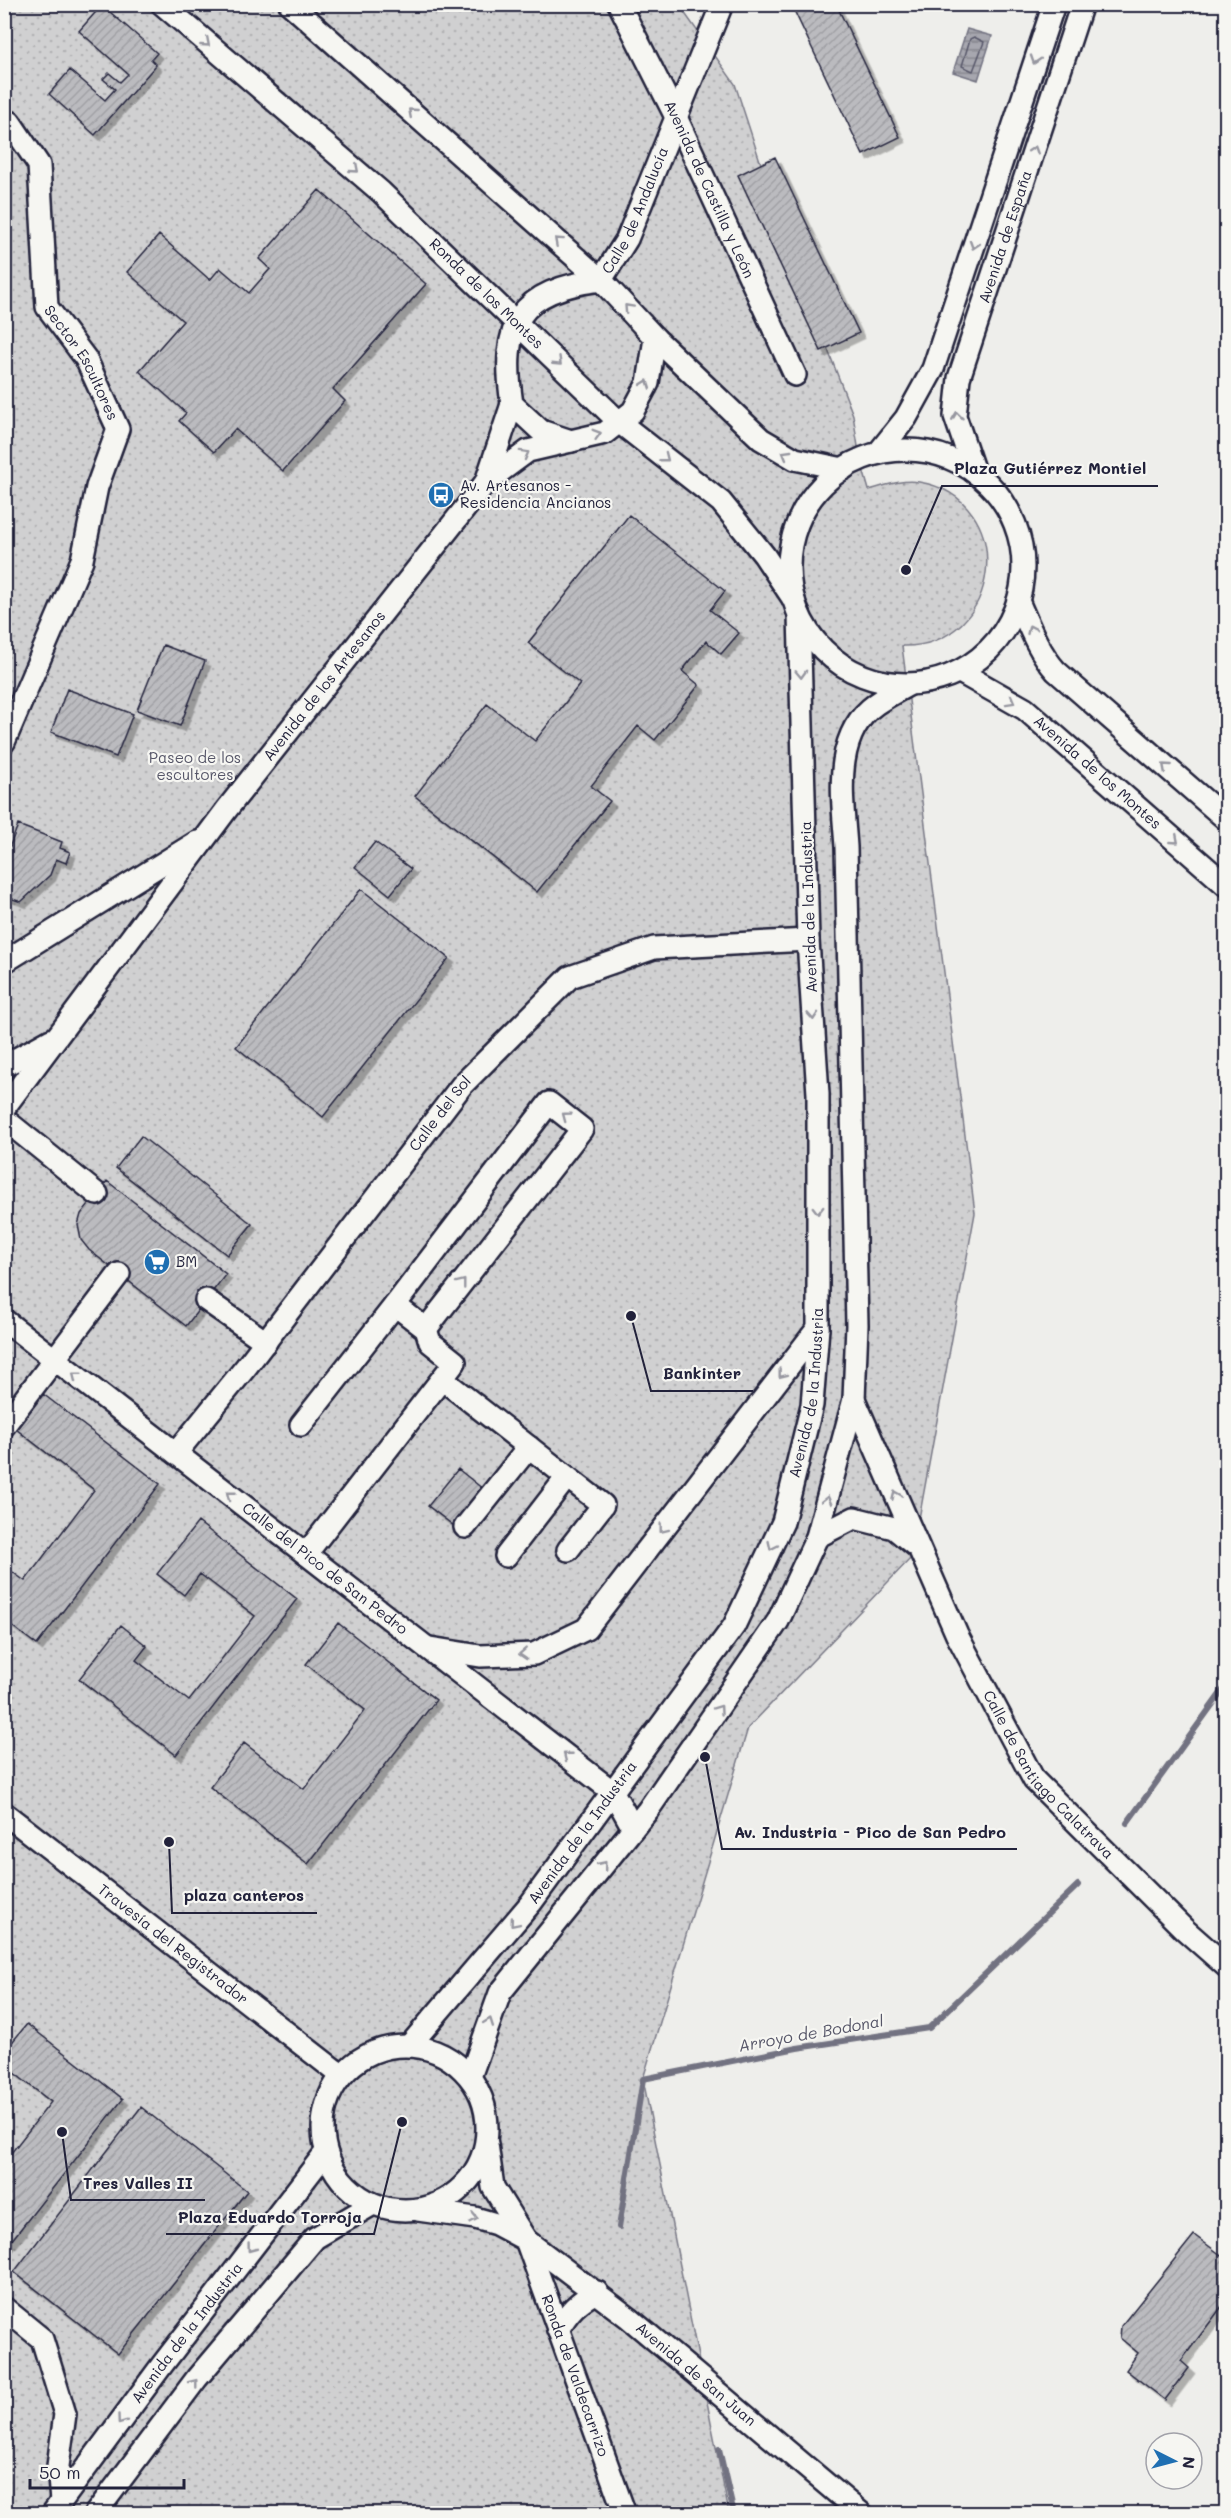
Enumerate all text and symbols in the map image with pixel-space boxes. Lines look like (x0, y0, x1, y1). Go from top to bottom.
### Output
one-way arrow (199, 35, 210, 46)
one-way arrow (1030, 54, 1043, 65)
street label: Avenida de Castilla y León (660, 97, 760, 281)
one-way arrow (408, 108, 419, 119)
street label: Calle de Andalucía (597, 144, 672, 277)
one-way arrow (1027, 145, 1039, 156)
one-way arrow (348, 162, 359, 173)
street label: Avenida de España (973, 168, 1036, 305)
street label: Ronda de los Montes (426, 233, 548, 353)
one-way arrow (554, 237, 565, 248)
one-way arrow (969, 239, 981, 250)
street label: Sector Escultores (40, 301, 124, 423)
one-way arrow (624, 305, 635, 315)
one-way arrow (552, 355, 562, 366)
one-way arrow (638, 379, 651, 390)
one-way arrow (951, 411, 964, 421)
one-way arrow (591, 429, 602, 441)
one-way arrow (519, 450, 529, 461)
one-way arrow (658, 450, 669, 461)
one-way arrow (782, 450, 792, 461)
callout: Plaza Gutiérrez Montiel (942, 452, 1158, 486)
text: Plaza Gutiérrez Montiel (954, 457, 1146, 478)
place label: Av. Artesanos - Residencia Ancianos (460, 475, 611, 512)
bus stop icon: Av. Artesanos - Residencia Ancianos (426, 480, 456, 510)
street label: Avenida de los Artesanos (258, 606, 389, 764)
one-way arrow (1026, 625, 1038, 636)
one-way arrow (795, 669, 807, 678)
one-way arrow (1004, 694, 1015, 705)
street label: Avenida de los Montes (1030, 710, 1166, 833)
park label: Paseo de los escultores (149, 747, 241, 784)
one-way arrow (1163, 763, 1173, 774)
street label: Avenida de la Industria (795, 821, 821, 993)
one-way arrow (1168, 833, 1179, 844)
one-way arrow (806, 1011, 819, 1020)
street label: Calle del Sol (404, 1071, 475, 1155)
one-way arrow (562, 1113, 573, 1124)
one-way arrow (812, 1206, 824, 1215)
supermarket icon: BM (142, 1247, 172, 1277)
place label: BM (176, 1251, 197, 1271)
one-way arrow (455, 1279, 466, 1290)
street label: Avenida de la Industria (783, 1308, 827, 1480)
callout: Bankinter (651, 1357, 753, 1391)
text: Bankinter (663, 1362, 741, 1383)
one-way arrow (779, 1367, 790, 1378)
one-way arrow (71, 1372, 82, 1383)
one-way arrow (891, 1490, 903, 1501)
one-way arrow (226, 1491, 237, 1502)
one-way arrow (820, 1495, 832, 1505)
street label: Calle del Pico de San Pedro (239, 1497, 412, 1638)
one-way arrow (659, 1522, 670, 1533)
one-way arrow (767, 1540, 779, 1551)
one-way arrow (519, 1648, 528, 1661)
street label: Calle de Santiago Calatrava (979, 1687, 1119, 1863)
one-way arrow (712, 1704, 723, 1715)
one-way arrow (562, 1753, 573, 1764)
street label: Avenida de la Industria (523, 1756, 641, 1907)
callout: Av. Industria - Pico de San Pedro (722, 1815, 1017, 1849)
text: Av. Industria - Pico de San Pedro (734, 1821, 1006, 1842)
one-way arrow (595, 1861, 606, 1872)
street label: Travesía del Registrador (94, 1879, 253, 2008)
callout: plaza canteros (172, 1879, 317, 1913)
text: plaza canteros (184, 1884, 304, 1905)
one-way arrow (510, 1916, 521, 1927)
water label: Arroyo de Bodonal (737, 2009, 885, 2056)
one-way arrow (482, 2017, 495, 2028)
callout: Tres Valles II (71, 2166, 205, 2200)
text: Tres Valles II (83, 2172, 193, 2193)
callout: Plaza Eduardo Torroja (166, 2200, 374, 2234)
text: Plaza Eduardo Torroja (178, 2206, 362, 2227)
one-way arrow (469, 2211, 479, 2224)
one-way arrow (248, 2241, 259, 2252)
street label: Avenida de la Industria (126, 2258, 247, 2407)
street label: Ronda de Valdecarrizo (537, 2291, 614, 2459)
street label: Avenida de San Juan (632, 2317, 761, 2430)
one-way arrow (186, 2379, 197, 2390)
one-way arrow (117, 2414, 128, 2425)
north arrow (1144, 2431, 1204, 2491)
scale bar (30, 2452, 184, 2490)
text: N (1178, 2455, 1200, 2470)
text: 50 m (39, 2460, 81, 2484)

